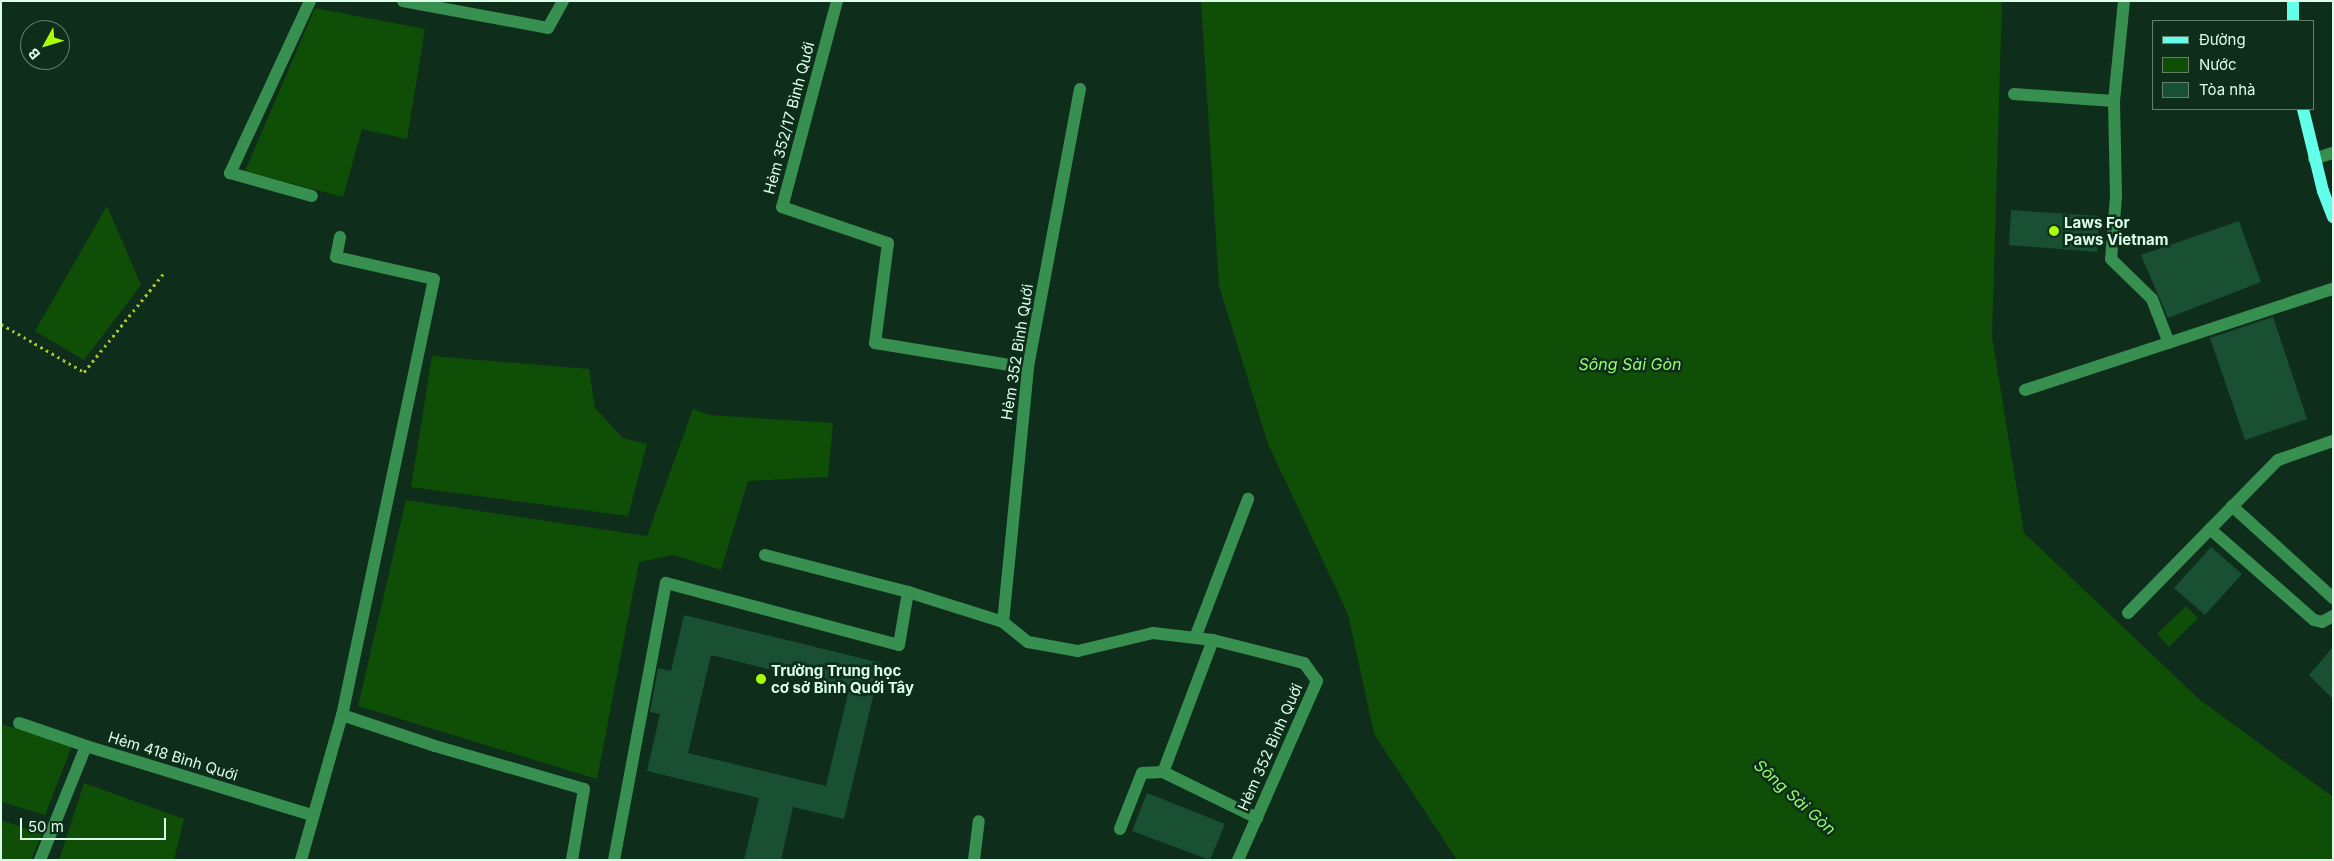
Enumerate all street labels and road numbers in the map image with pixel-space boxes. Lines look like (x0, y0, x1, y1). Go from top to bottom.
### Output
street label: Hẻm 352/17 Bình Quới (760, 40, 818, 196)
street label: Hẻm 352 Bình Quới (997, 283, 1037, 421)
street label: Hẻm 352 Bình Quới (1234, 681, 1306, 813)
street label: Hẻm 418 Bình Quới (106, 728, 240, 784)

